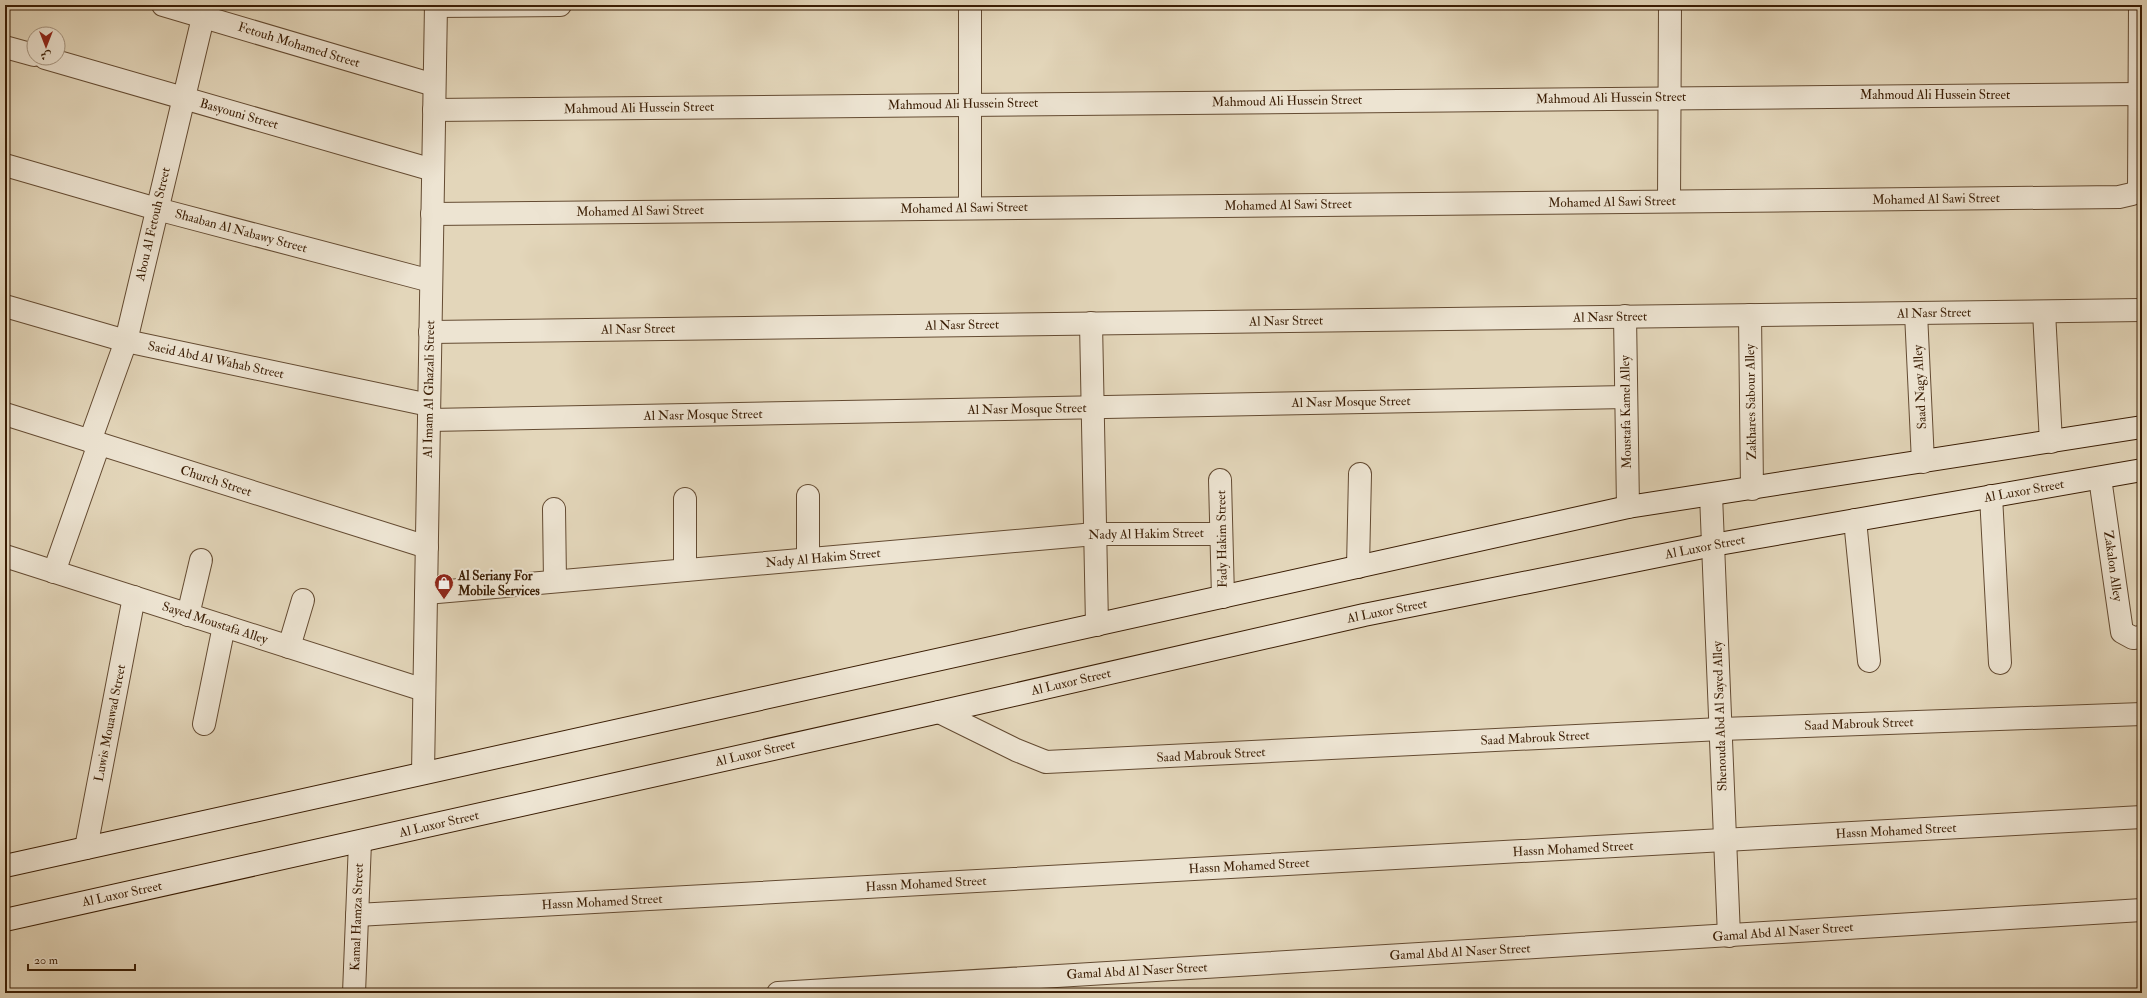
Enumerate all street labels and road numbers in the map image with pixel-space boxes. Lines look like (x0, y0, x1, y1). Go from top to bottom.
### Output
street label: Fetouh Mohamed Street (236, 19, 362, 71)
street label: Mahmoud Ali Hussein Street (1860, 87, 2010, 103)
street label: Mahmoud Ali Hussein Street (1536, 89, 1686, 107)
street label: Mahmoud Ali Hussein Street (1212, 92, 1362, 110)
street label: Basyouni Street (198, 95, 280, 134)
street label: Mahmoud Ali Hussein Street (888, 95, 1038, 113)
street label: Mahmoud Ali Hussein Street (564, 99, 714, 117)
street label: Abou Al Fetouh Street (132, 166, 174, 283)
street label: Mohamed Al Sawi Street (1872, 190, 2000, 208)
street label: Mohamed Al Sawi Street (1548, 193, 1676, 211)
street label: Mohamed Al Sawi Street (1224, 196, 1352, 214)
street label: Mohamed Al Sawi Street (900, 199, 1028, 217)
street label: Mohamed Al Sawi Street (576, 202, 704, 220)
street label: Shaaban Al Nabawy Street (173, 206, 309, 257)
street label: Al Nasr Street (1896, 304, 1971, 322)
street label: Al Nasr Street (1572, 308, 1647, 326)
street label: Al Nasr Street (1248, 312, 1323, 330)
street label: Al Nasr Street (924, 316, 999, 334)
street label: Al Imam Al Ghazali Street (420, 320, 438, 459)
street label: Al Nasr Street (600, 320, 675, 338)
street label: Saeid Abd Al Wahab Street (147, 338, 285, 382)
street label: Zakhares Sabour Alley (1742, 343, 1761, 460)
street label: Saad Nagy Alley (1910, 344, 1931, 430)
street label: Moustafa Kamel Alley (1617, 355, 1636, 469)
street label: Al Nasr Mosque Street (1290, 393, 1411, 411)
street label: Al Nasr Mosque Street (966, 400, 1087, 418)
street label: Al Nasr Mosque Street (642, 406, 763, 424)
street label: Church Street (178, 462, 254, 500)
street label: Al Luxor Street (1982, 476, 2065, 506)
street label: Fady Hakim Street (1213, 490, 1232, 588)
street label: Nady Al Hakim Street (1088, 525, 1204, 544)
street label: Zakalon Alley (2099, 529, 2126, 603)
street label: Al Luxor Street (1663, 531, 1746, 563)
street label: Nady Al Hakim Street (765, 545, 881, 572)
street label: Al Luxor Street (1345, 595, 1428, 627)
street label: Sayed Moustafa Alley (160, 598, 270, 649)
street label: Shenouda Abd Al Sayed Alley (1709, 640, 1732, 791)
street label: Luwis Mouawad Street (91, 663, 129, 783)
street label: Al Luxor Street (1029, 665, 1112, 699)
street label: Saad Mabrouk Street (1804, 714, 1914, 734)
street label: Saad Mabrouk Street (1480, 727, 1590, 749)
street label: Al Luxor Street (713, 736, 796, 770)
street label: Saad Mabrouk Street (1156, 744, 1266, 766)
street label: Al Luxor Street (397, 807, 480, 841)
street label: Hassn Mohamed Street (1835, 820, 1957, 842)
street label: Hassn Mohamed Street (1512, 838, 1634, 860)
street label: Hassn Mohamed Street (1188, 855, 1310, 877)
street label: Kamal Hamza Street (347, 863, 367, 971)
street label: Hassn Mohamed Street (865, 873, 987, 895)
street label: Al Luxor Street (80, 878, 163, 910)
street label: Hassn Mohamed Street (541, 891, 663, 913)
street label: Gamal Abd Al Naser Street (1712, 919, 1854, 945)
street label: Gamal Abd Al Naser Street (1389, 940, 1531, 964)
street label: Gamal Abd Al Naser Street (1066, 959, 1208, 983)

